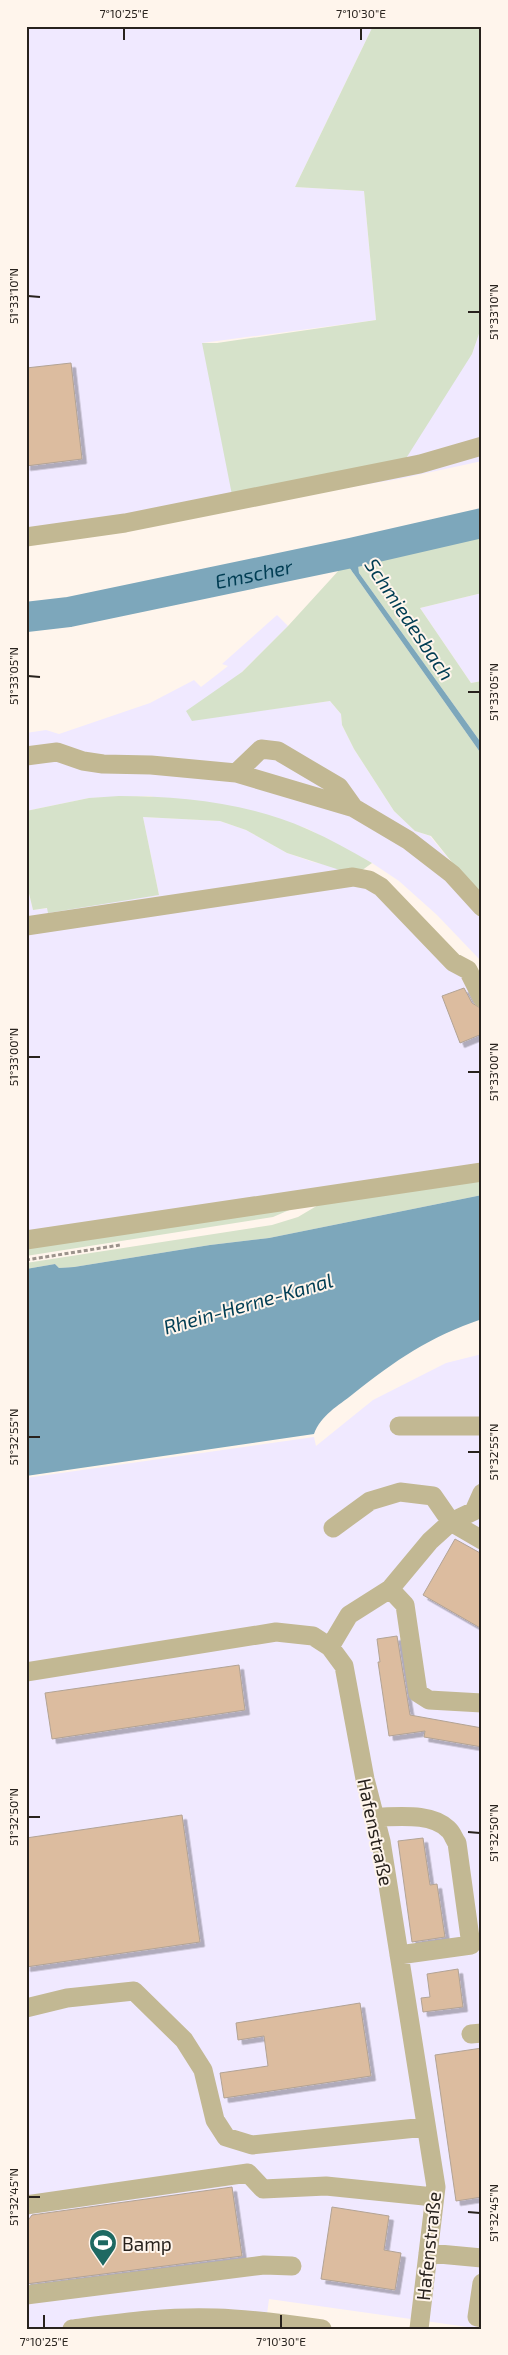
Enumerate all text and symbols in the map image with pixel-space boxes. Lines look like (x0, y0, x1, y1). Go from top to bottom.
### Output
text: 7°10'25"E (99, 6, 149, 20)
text: 7°10'30"E (336, 6, 386, 20)
text: 51°33'10"N (6, 268, 20, 324)
text: 51°33'10"N (486, 284, 500, 340)
water label: Emscher (213, 553, 296, 593)
water label: Schmiedesbach (360, 553, 460, 685)
text: 51°33'05"N (6, 647, 20, 705)
text: 51°33'05"N (486, 663, 500, 721)
text: 51°33'00"N (6, 1028, 20, 1086)
text: 51°33'00"N (486, 1043, 500, 1101)
water label: Rhein-Herne-Kanal (160, 1267, 336, 1339)
text: 51°32'55"N (6, 1408, 20, 1466)
text: 51°32'55"N (486, 1423, 500, 1481)
street label: Hafenstraße (353, 1776, 399, 1888)
text: 51°32'50"N (6, 1788, 20, 1846)
text: 51°32'50"N (486, 1804, 500, 1862)
text: 51°32'45"N (6, 2168, 20, 2226)
text: 51°32'45"N (486, 2184, 500, 2242)
street label: Hafenstraße (411, 2190, 445, 2302)
sports icon: Bamp (88, 2228, 118, 2267)
place label: Bamp (122, 2232, 172, 2255)
text: 7°10'25"E (19, 2334, 69, 2348)
text: 7°10'30"E (256, 2334, 306, 2348)

